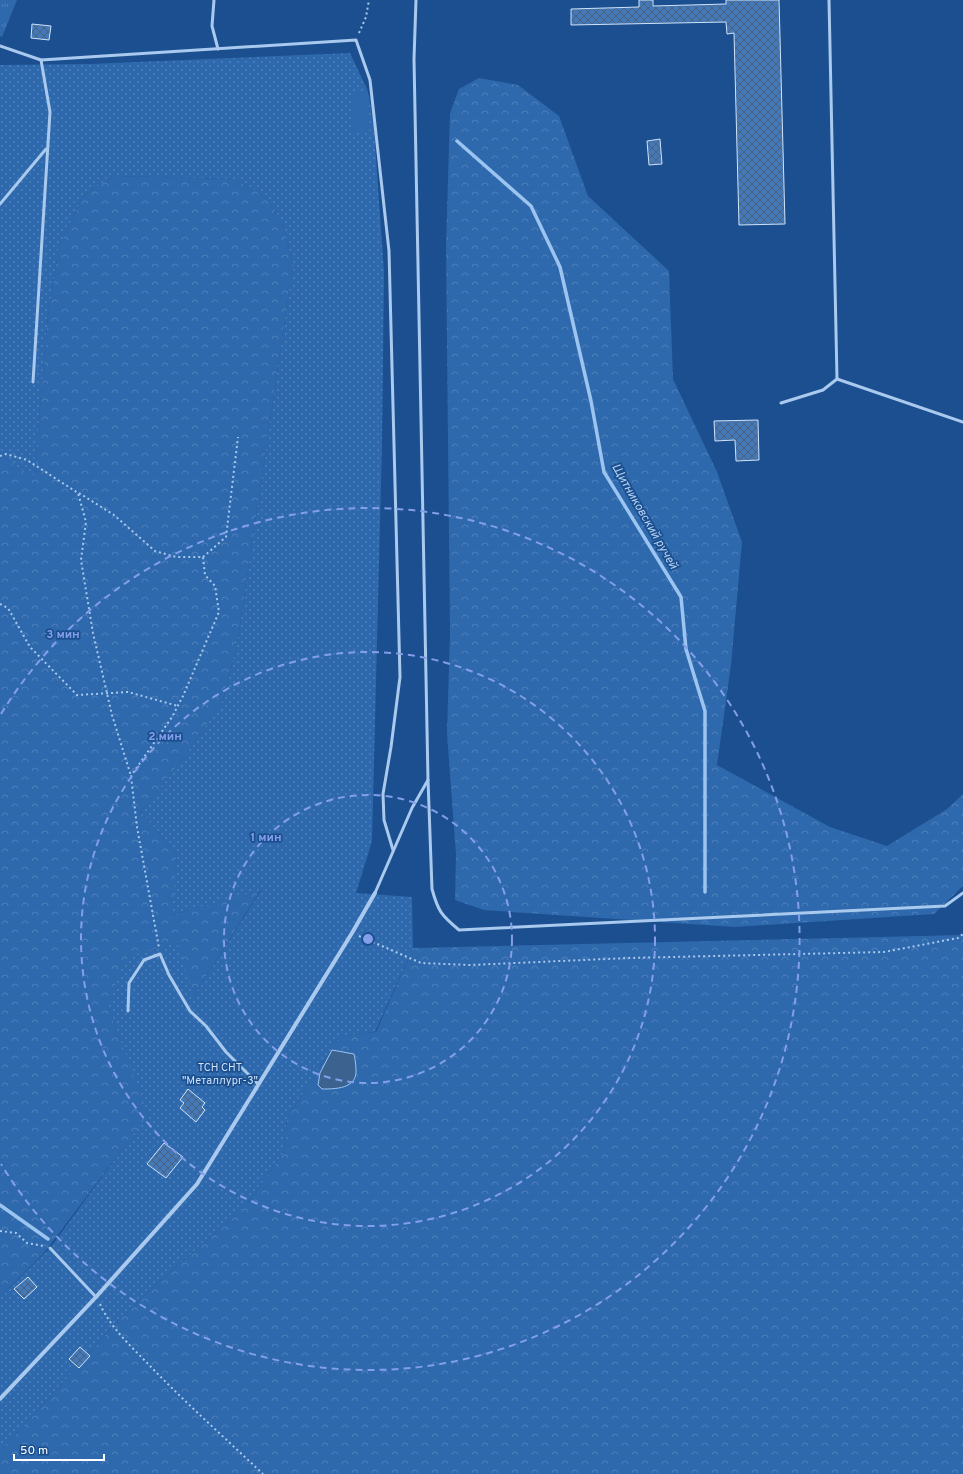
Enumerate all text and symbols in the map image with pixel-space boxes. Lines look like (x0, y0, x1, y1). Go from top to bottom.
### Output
water label: Щитниковский ручей (607, 461, 682, 573)
text: 3 мин (46, 627, 80, 643)
text: 2 мин (148, 729, 182, 745)
text: 1 мин (250, 830, 282, 846)
centre of rings (361, 932, 375, 946)
park label: ТСН СНТ "Металлург-3" (182, 1061, 258, 1088)
scale bar (14, 1436, 104, 1462)
text: 50 m (20, 1443, 48, 1459)

